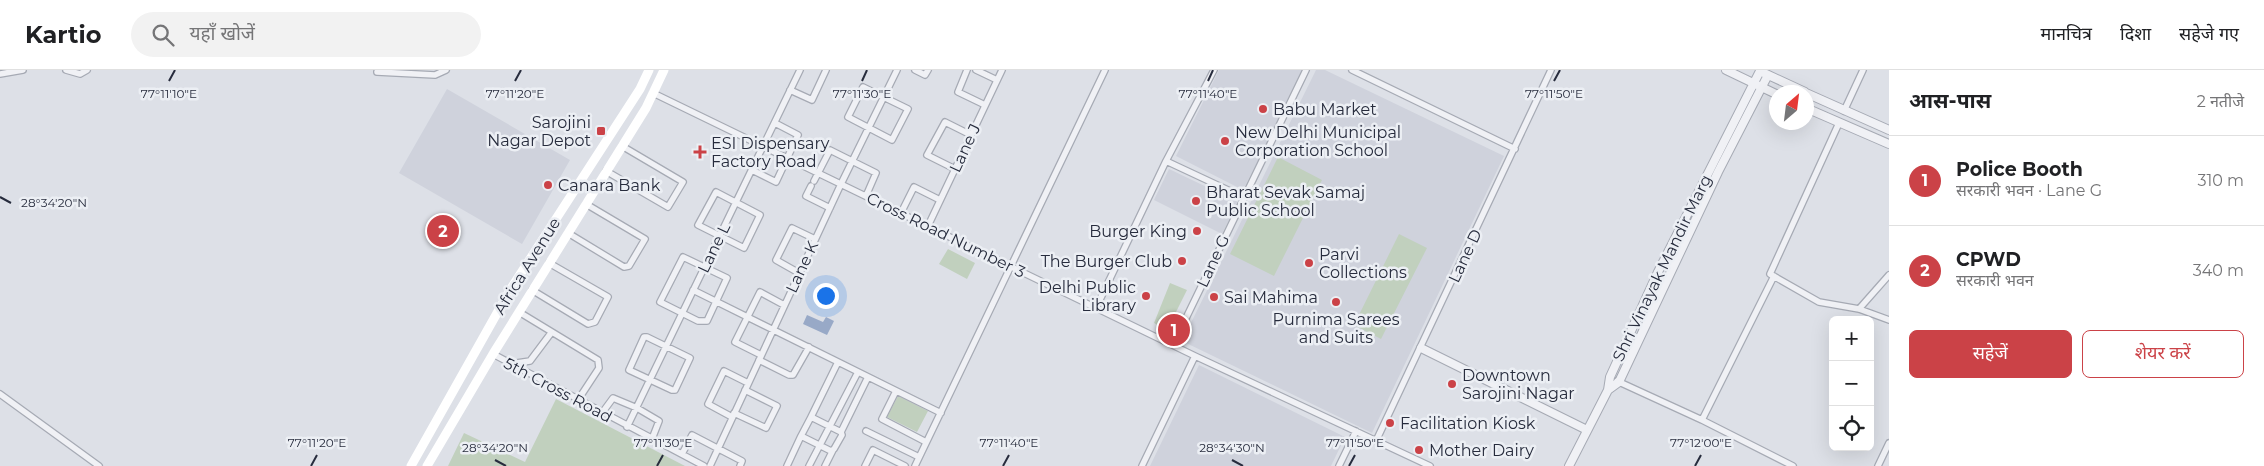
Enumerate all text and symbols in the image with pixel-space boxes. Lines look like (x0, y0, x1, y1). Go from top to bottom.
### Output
search box (131, 12, 481, 57)
text: Kartio (25, 20, 101, 49)
icon: search (149, 21, 177, 49)
text: यहाँ खोजें (189, 22, 255, 45)
text: मानचित्र (2041, 23, 2092, 45)
text: दिशा (2120, 23, 2151, 45)
text: सहेजे गए (2179, 23, 2239, 45)
north arrow (1769, 85, 1814, 130)
text: 77°11'10"E (141, 86, 197, 101)
text: 77°11'20"E (486, 86, 544, 101)
text: 77°11'30"E (833, 86, 891, 101)
text: 77°11'40"E (1179, 86, 1237, 101)
text: 77°11'50"E (1525, 86, 1583, 101)
text: आस-पास (1909, 88, 1991, 113)
text: 2 नतीजे (2197, 92, 2244, 111)
place label: Babu Market (1273, 100, 1377, 119)
marker: Babu Market (1257, 103, 1269, 115)
place label: Sarojini Nagar Depot (487, 113, 591, 150)
street label: Lane J (945, 121, 985, 175)
place label: New Delhi Municipal Corporation School (1235, 123, 1401, 160)
marker: Sarojini Nagar Depot (595, 125, 607, 137)
place label: ESI Dispensary Factory Road (711, 134, 830, 171)
marker: New Delhi Municipal Corporation School (1219, 135, 1231, 147)
marker: ESI Dispensary Factory Road (693, 145, 707, 159)
text: Police Booth (1956, 158, 2083, 181)
text: 1 (1922, 171, 1928, 190)
text: 310 m (2197, 171, 2244, 190)
street label: Shri Vinayak Mandir Marg (1608, 172, 1716, 364)
place label: Canara Bank (558, 176, 661, 195)
marker: Canara Bank (542, 179, 554, 191)
text: सरकारी भवन · Lane G (1956, 181, 2102, 200)
place label: Bharat Sevak Samaj Public School (1206, 183, 1365, 220)
street label: Cross Road Number 3 (863, 188, 1029, 282)
text: 28°34'20"N (21, 195, 87, 210)
marker: Bharat Sevak Samaj Public School (1190, 195, 1202, 207)
pin: 2 (427, 212, 459, 250)
street label: Africa Avenue (490, 214, 564, 318)
street label: Lane L (694, 220, 734, 276)
place label: Burger King (1089, 222, 1187, 241)
marker: Burger King (1191, 225, 1203, 237)
street label: Lane D (1444, 226, 1486, 286)
street label: Lane G (1193, 232, 1233, 290)
street label: Lane K (782, 238, 822, 296)
place label: Parvi Collections (1319, 245, 1407, 282)
text: CPWD (1956, 248, 2021, 271)
place label: The Burger Club (1041, 252, 1172, 271)
marker: The Burger Club (1176, 255, 1188, 267)
marker: Parvi Collections (1303, 257, 1315, 269)
text: 2 (1920, 261, 1930, 280)
text: 340 m (2193, 261, 2244, 280)
text: सरकारी भवन (1956, 271, 2034, 290)
place label: Delhi Public Library (1039, 278, 1136, 315)
your location (813, 283, 839, 309)
place label: Sai Mahima (1224, 288, 1318, 307)
marker: Delhi Public Library (1140, 290, 1152, 302)
marker: Sai Mahima (1208, 291, 1220, 303)
marker: Purnima Sarees and Suits (1330, 296, 1342, 308)
place label: Purnima Sarees and Suits (1273, 310, 1400, 347)
pin: 1 (1158, 311, 1190, 349)
map controls (1829, 316, 1874, 451)
button: + (1829, 316, 1874, 361)
button: सहेजें (1909, 330, 2072, 378)
button: शेयर करें (2082, 330, 2244, 378)
street label: 5th Cross Road (501, 353, 615, 427)
button: − (1829, 361, 1874, 406)
place label: Downtown Sarojini Nagar (1462, 366, 1575, 403)
marker: Downtown Sarojini Nagar (1446, 378, 1458, 390)
button: locate (1829, 406, 1874, 451)
place label: Facilitation Kiosk (1400, 414, 1536, 433)
marker: Facilitation Kiosk (1384, 417, 1396, 429)
text: 77°11'20"E (288, 435, 346, 450)
text: 77°11'30"E (634, 435, 692, 450)
text: 77°11'40"E (980, 435, 1038, 450)
text: 77°11'50"E (1326, 435, 1384, 450)
text: 77°12'00"E (1670, 435, 1732, 450)
text: 28°34'20"N (462, 440, 528, 455)
text: 28°34'30"N (1199, 440, 1265, 455)
place label: Mother Dairy (1429, 441, 1534, 460)
marker: Mother Dairy (1413, 444, 1425, 456)

